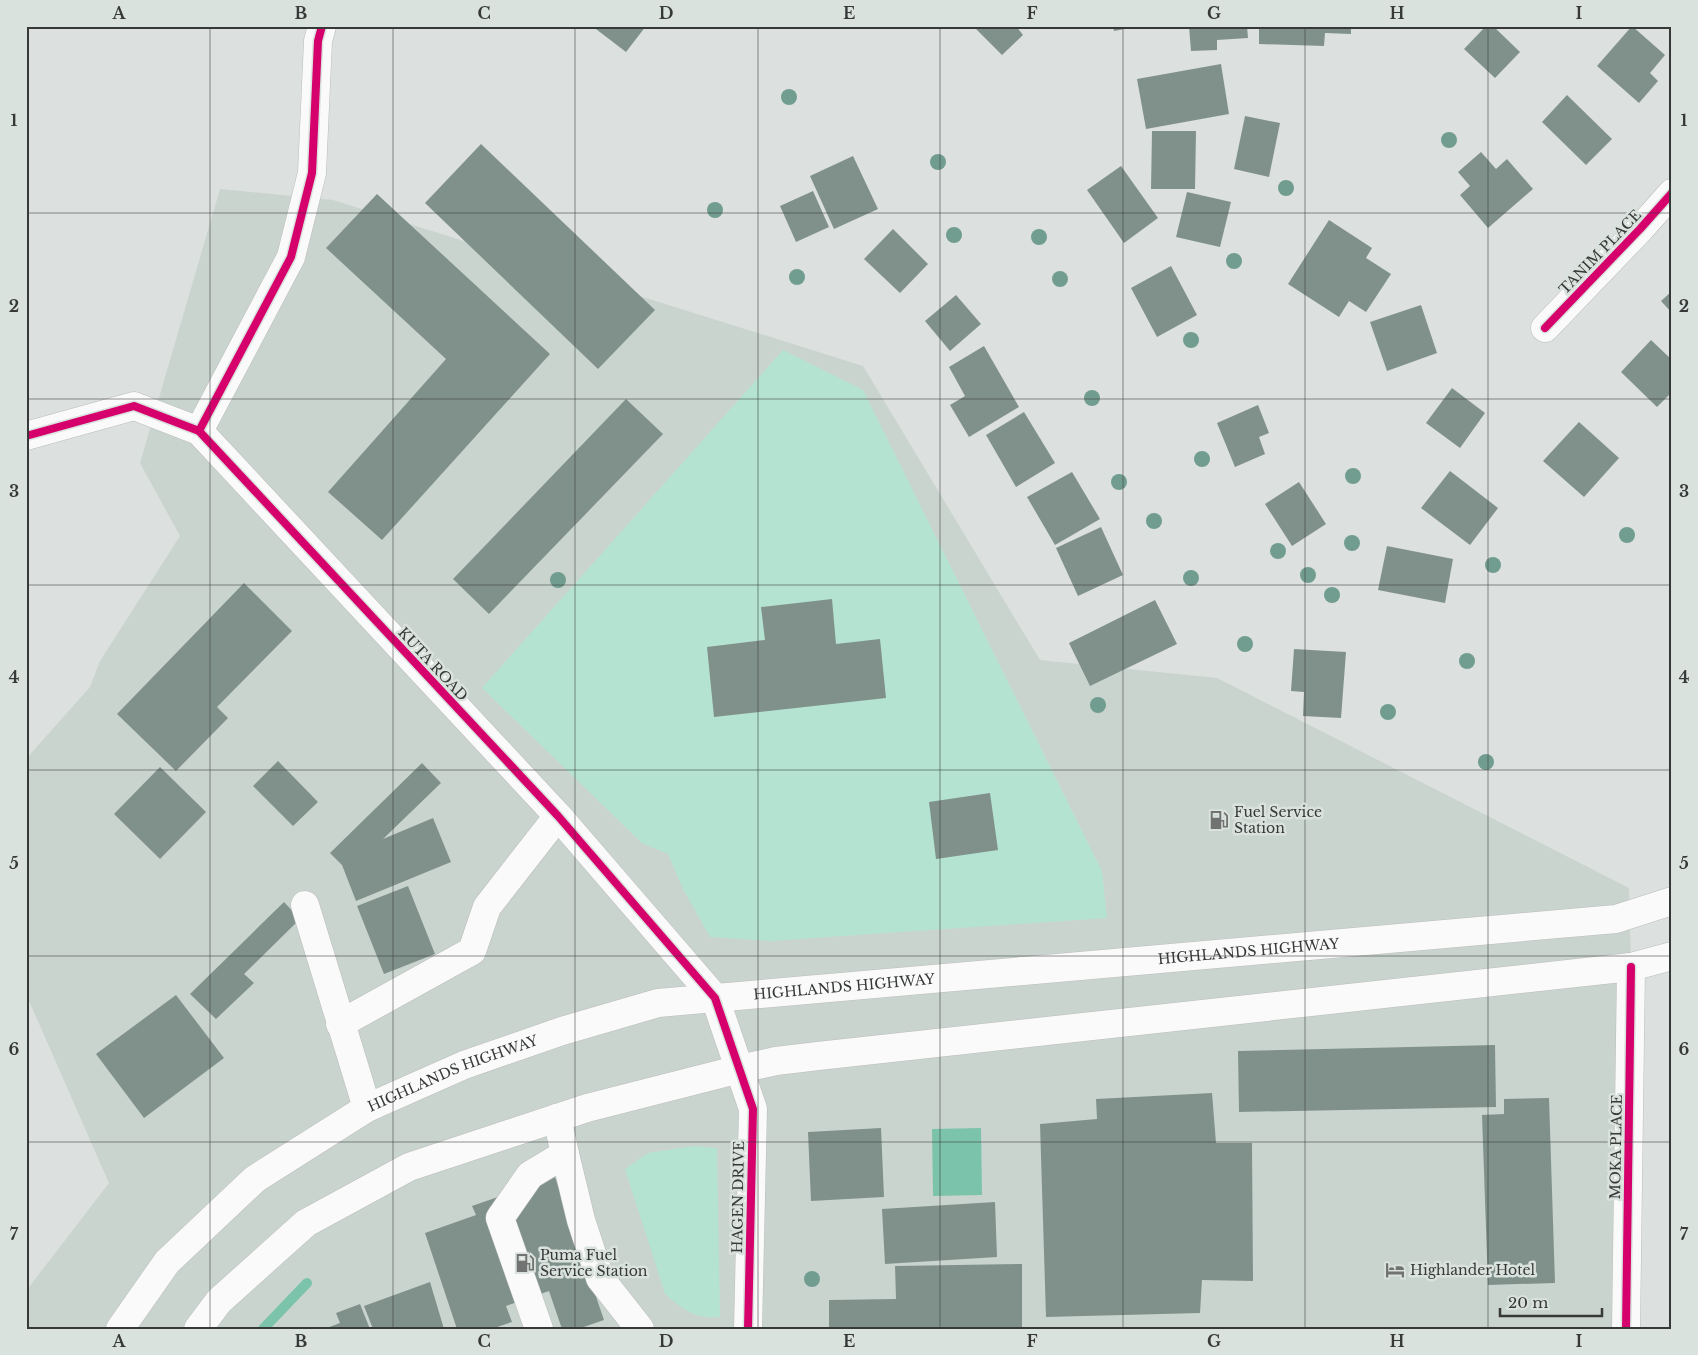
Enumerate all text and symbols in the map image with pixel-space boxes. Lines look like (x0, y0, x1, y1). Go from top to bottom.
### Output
text: A (112, 3, 127, 23)
text: B (295, 3, 308, 23)
text: C (477, 3, 491, 23)
text: D (659, 3, 673, 23)
text: E (843, 3, 855, 23)
text: F (1026, 3, 1038, 23)
text: G (1207, 3, 1221, 23)
text: H (1389, 3, 1405, 23)
text: I (1576, 3, 1583, 23)
text: 1 (11, 110, 18, 130)
text: 1 (1681, 110, 1688, 130)
street label: TANIM PLACE (1555, 206, 1645, 298)
text: 2 (9, 296, 19, 316)
text: 2 (1679, 296, 1689, 316)
text: 3 (9, 481, 19, 501)
text: 3 (1679, 481, 1689, 501)
street label: KUTA ROAD (394, 623, 472, 705)
text: 4 (9, 667, 19, 687)
text: 4 (1679, 667, 1689, 687)
place label: Fuel Service Station (1234, 803, 1322, 837)
fuel station icon: Fuel Service Station (1208, 809, 1230, 831)
text: 5 (9, 853, 19, 873)
text: 5 (1679, 853, 1689, 873)
street label: HIGHLANDS HIGHWAY (1157, 934, 1341, 968)
street label: HIGHLANDS HIGHWAY (753, 970, 936, 1004)
street label: HIGHLANDS HIGHWAY (365, 1031, 541, 1116)
text: 6 (9, 1039, 20, 1059)
text: 6 (1679, 1039, 1690, 1059)
street label: MOKA PLACE (1606, 1094, 1626, 1200)
street label: HAGEN DRIVE (728, 1141, 748, 1253)
text: 7 (10, 1224, 19, 1244)
text: 7 (1680, 1224, 1689, 1244)
place label: Puma Fuel Service Station (540, 1246, 648, 1280)
fuel station icon: Puma Fuel Service Station (514, 1252, 536, 1274)
hotel icon: Highlander Hotel (1384, 1259, 1406, 1281)
place label: Highlander Hotel (1410, 1261, 1536, 1279)
scale bar (1500, 1285, 1603, 1317)
text: 20 m (1508, 1293, 1548, 1312)
text: A (112, 1331, 127, 1351)
text: B (295, 1331, 308, 1351)
text: C (477, 1331, 491, 1351)
text: D (659, 1331, 673, 1351)
text: E (843, 1331, 855, 1351)
text: F (1026, 1331, 1038, 1351)
text: G (1207, 1331, 1221, 1351)
text: H (1389, 1331, 1405, 1351)
text: I (1576, 1331, 1583, 1351)

